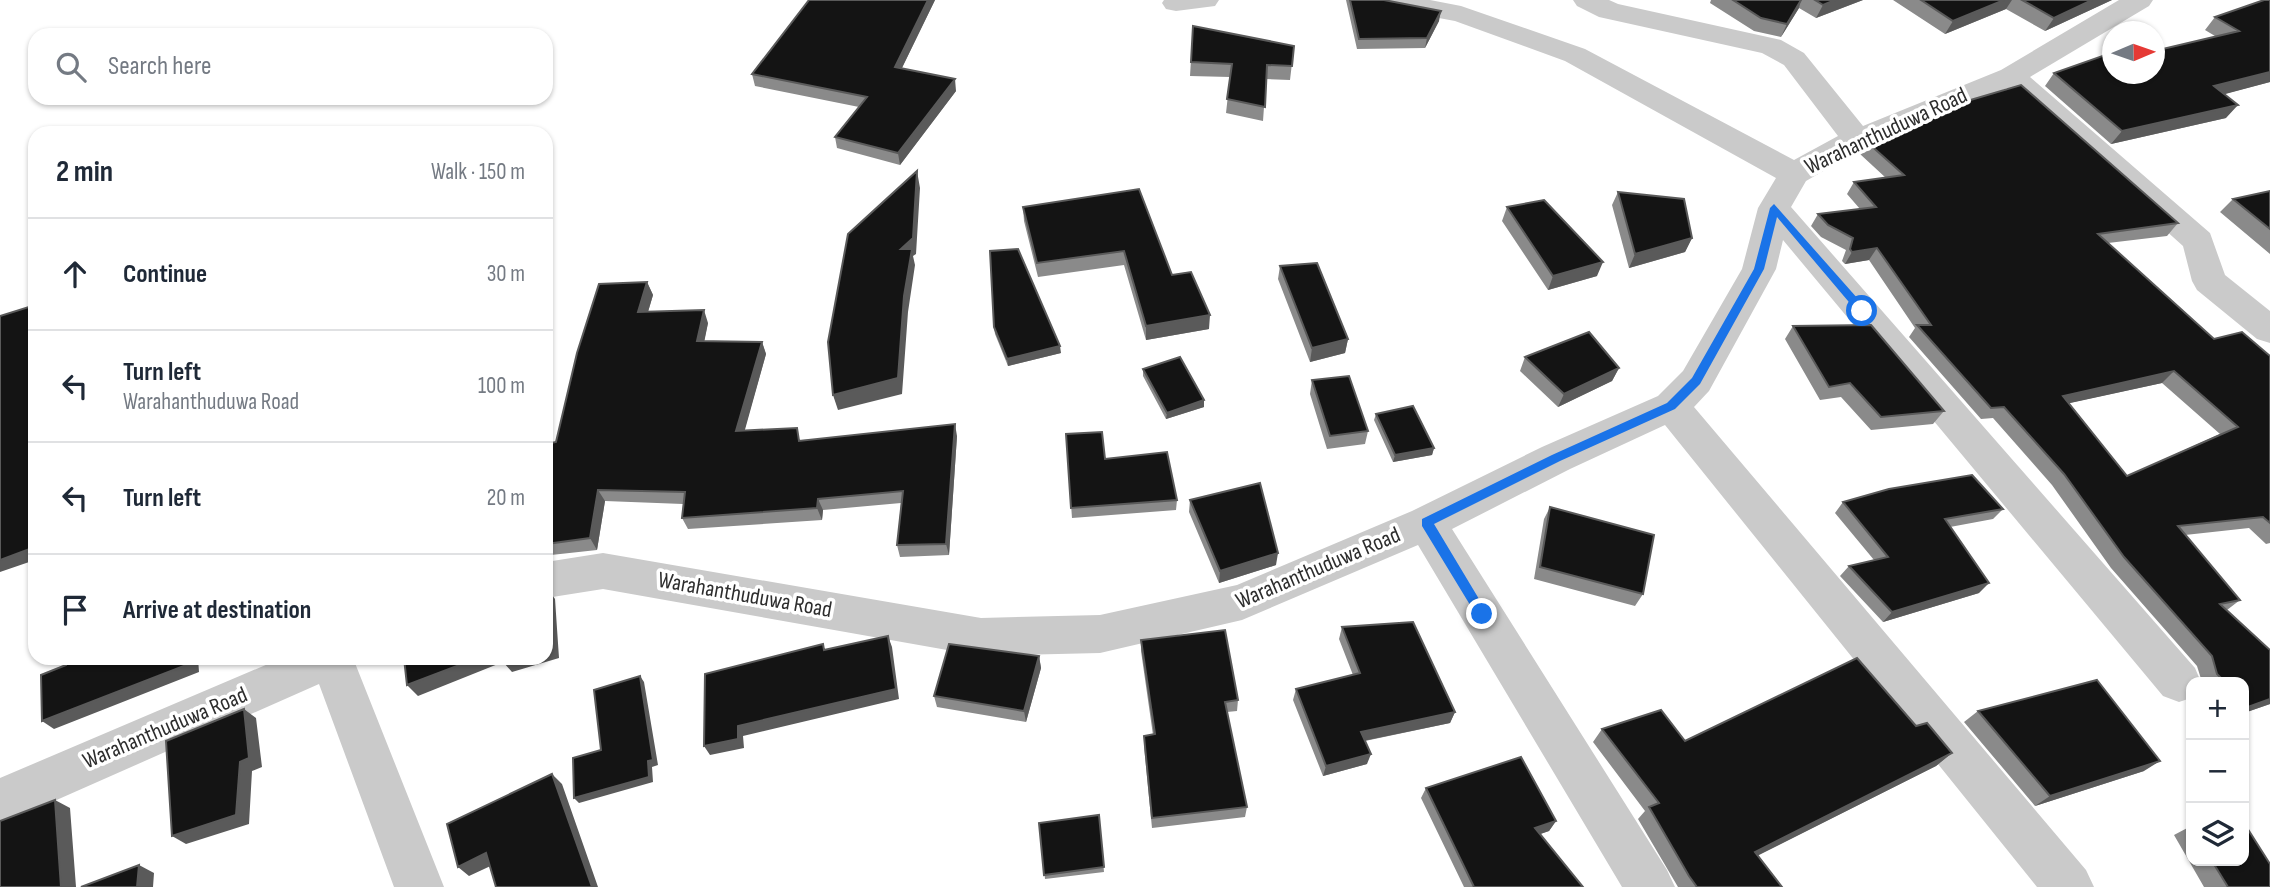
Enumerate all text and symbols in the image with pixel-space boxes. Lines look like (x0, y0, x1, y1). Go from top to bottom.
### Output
north arrow (2102, 21, 2165, 84)
search box (28, 28, 553, 105)
icon: search (52, 48, 90, 86)
text: Search here (108, 51, 211, 82)
street label: Warahanthuduwa Road (1800, 81, 1972, 181)
text: 2 min (56, 154, 113, 190)
text: Walk · 150 m (431, 158, 525, 186)
icon: ahead (56, 255, 94, 293)
text: Continue (123, 259, 207, 290)
text: 30 m (487, 260, 525, 288)
route start (1846, 295, 1877, 326)
text: Turn left (123, 357, 201, 388)
icon: left (56, 367, 94, 405)
text: 100 m (478, 372, 525, 400)
text: Warahanthuduwa Road (123, 388, 299, 416)
icon: left (56, 479, 94, 517)
text: Turn left (123, 483, 201, 514)
text: 20 m (487, 484, 525, 512)
street label: Warahanthuduwa Road (1231, 521, 1405, 615)
street label: Warahanthuduwa Road (656, 566, 834, 624)
icon: arrive (56, 591, 94, 629)
text: Arrive at destination (123, 595, 311, 626)
route end (1466, 598, 1497, 629)
map controls (2186, 677, 2249, 866)
button: + (2186, 677, 2249, 740)
street label: Warahanthuduwa Road (78, 681, 252, 775)
button: − (2186, 740, 2249, 803)
button: layers (2186, 803, 2249, 866)

